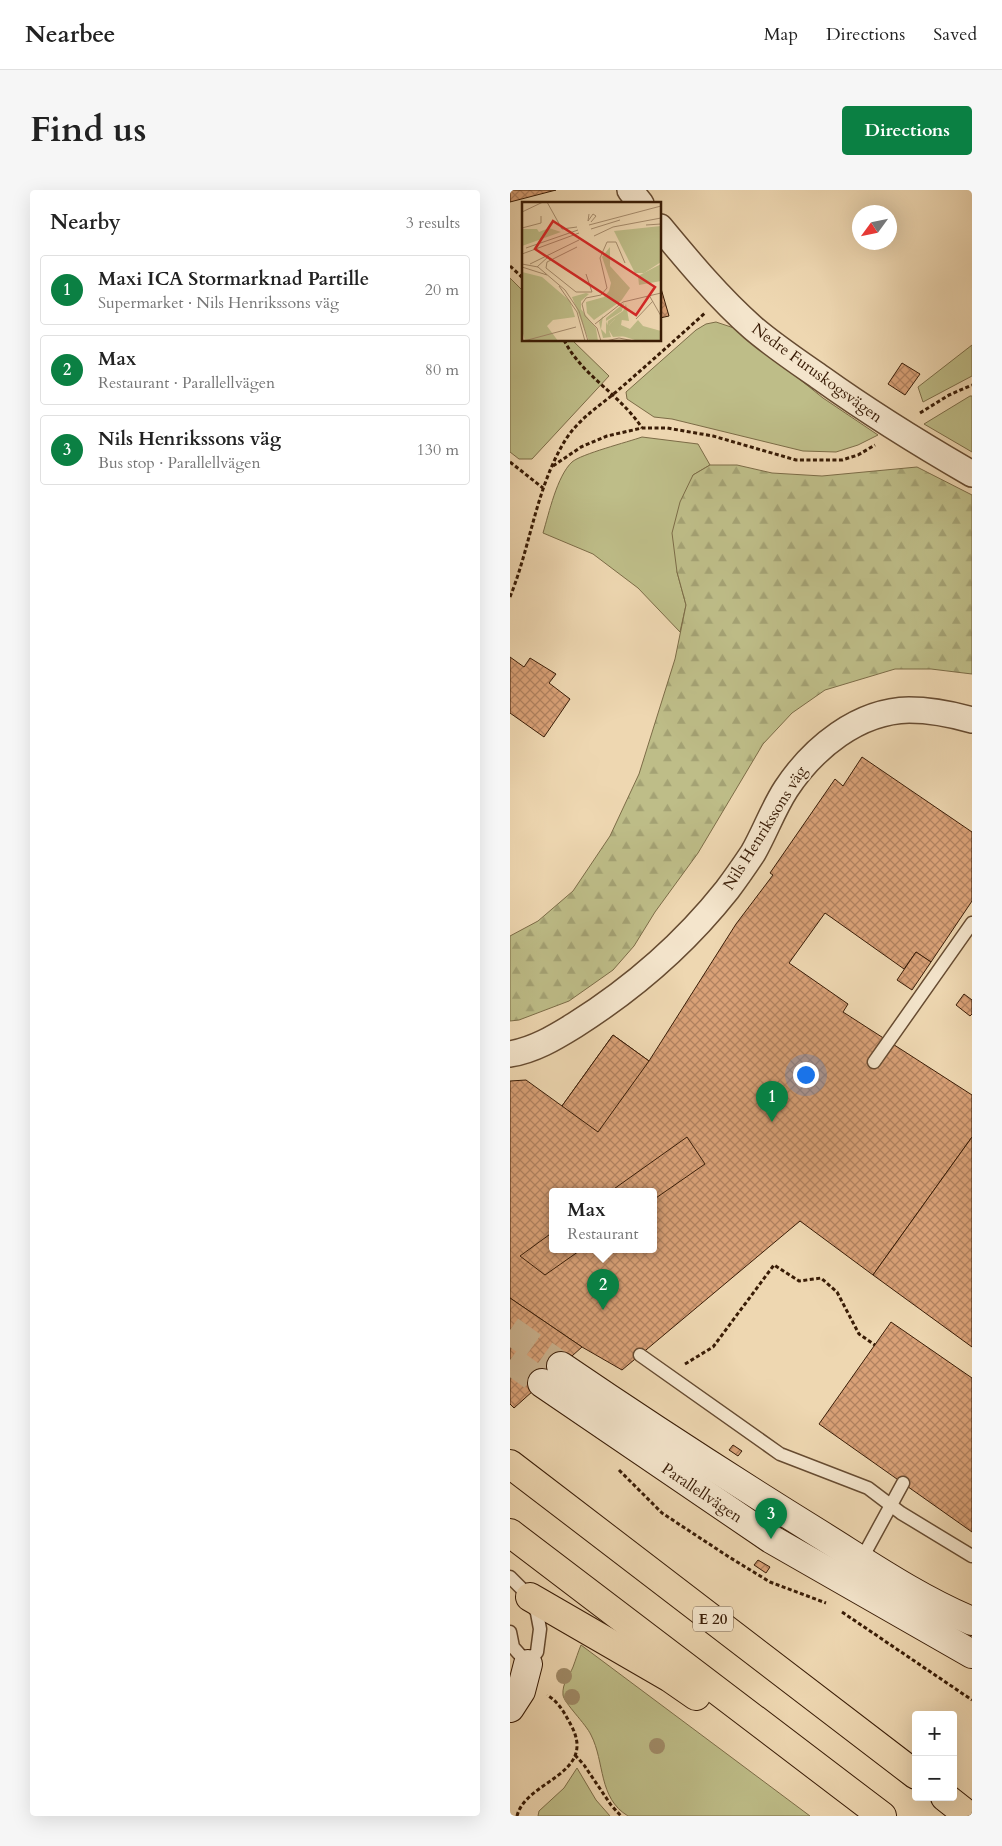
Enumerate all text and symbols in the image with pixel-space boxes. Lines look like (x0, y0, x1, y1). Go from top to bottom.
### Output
text: Nearbee (25, 18, 115, 51)
text: Map (764, 22, 798, 47)
text: Directions (826, 22, 905, 47)
text: Saved (933, 22, 977, 47)
text: Find us (30, 106, 146, 154)
button: Directions (842, 106, 972, 155)
inset map (522, 202, 661, 341)
north arrow (852, 205, 897, 250)
text: Nearby (50, 208, 121, 237)
text: 3 results (406, 212, 460, 234)
text: Maxi ICA Stormarknad Partille (98, 266, 369, 292)
text: 1 (63, 279, 71, 301)
text: 20 m (425, 279, 459, 301)
text: Supermarket · Nils Henrikssons väg (98, 292, 339, 314)
street label: Nedre Furuskogsvägen (747, 318, 887, 428)
text: Max (98, 346, 136, 372)
text: 2 (63, 359, 71, 381)
text: 80 m (425, 359, 459, 381)
text: Restaurant · Parallellvägen (98, 372, 275, 394)
text: Nils Henrikssons väg (98, 426, 281, 452)
text: 3 (63, 439, 71, 461)
text: 130 m (417, 439, 459, 461)
text: Bus stop · Parallellvägen (98, 452, 261, 474)
street label: Nils Henrikssons väg (718, 762, 812, 894)
your location (793, 1062, 819, 1088)
pin: 1 (756, 1081, 788, 1122)
popup (549, 1188, 657, 1253)
text: Max (567, 1197, 606, 1223)
text: Restaurant (567, 1223, 639, 1245)
pin: 2 (587, 1269, 619, 1310)
street label: Parallellvägen (657, 1458, 747, 1528)
pin: 3 (755, 1498, 787, 1539)
road number: E 20 (693, 1606, 733, 1632)
map controls (912, 1711, 957, 1801)
button: + (912, 1711, 957, 1756)
button: − (912, 1756, 957, 1801)

